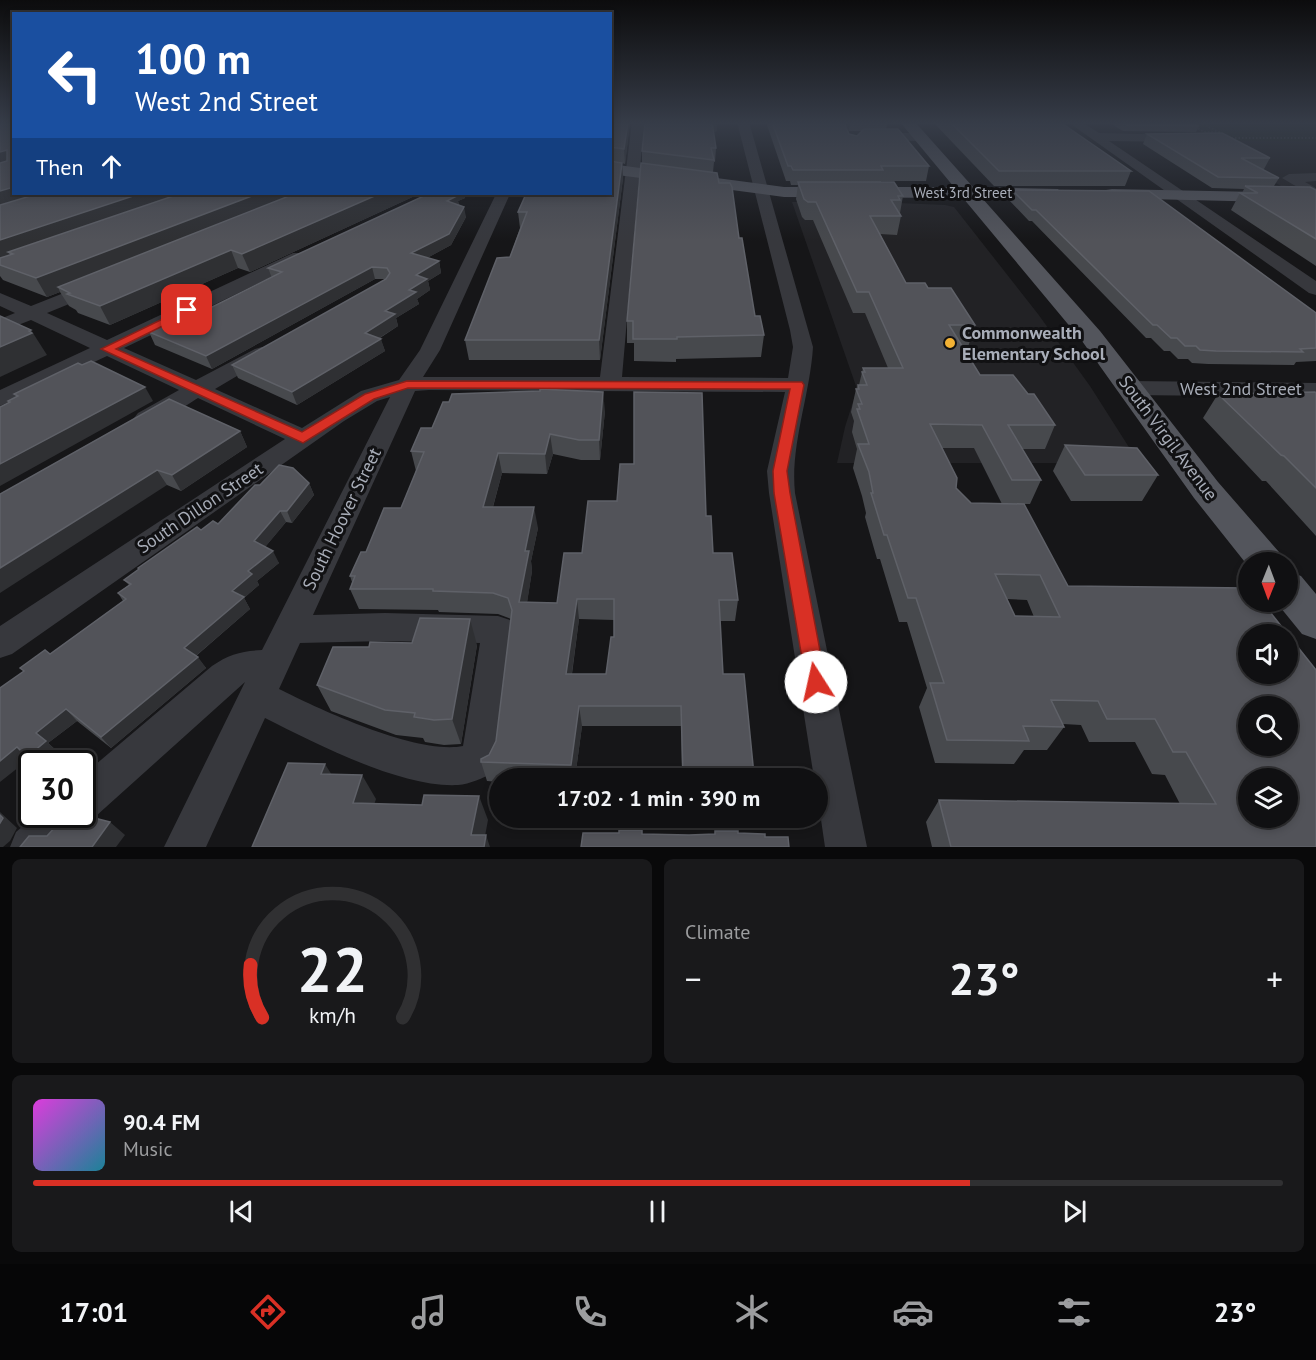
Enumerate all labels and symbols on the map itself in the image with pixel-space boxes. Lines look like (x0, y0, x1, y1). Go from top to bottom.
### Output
street label: West 3rd Street (914, 183, 1012, 202)
pin (161, 284, 212, 335)
place label: Commonwealth Elementary School (962, 321, 1106, 365)
marker: Commonwealth Elementary School (943, 336, 957, 350)
street label: South Virgil Avenue (1114, 371, 1223, 505)
street label: West 2nd Street (1180, 377, 1302, 400)
street label: South Hoover Street (297, 444, 386, 594)
street label: South Dillon Street (132, 457, 267, 558)
north arrow (1238, 552, 1298, 612)
position arrow (784, 650, 848, 714)
speed limit sign: 30 (18, 750, 96, 828)

